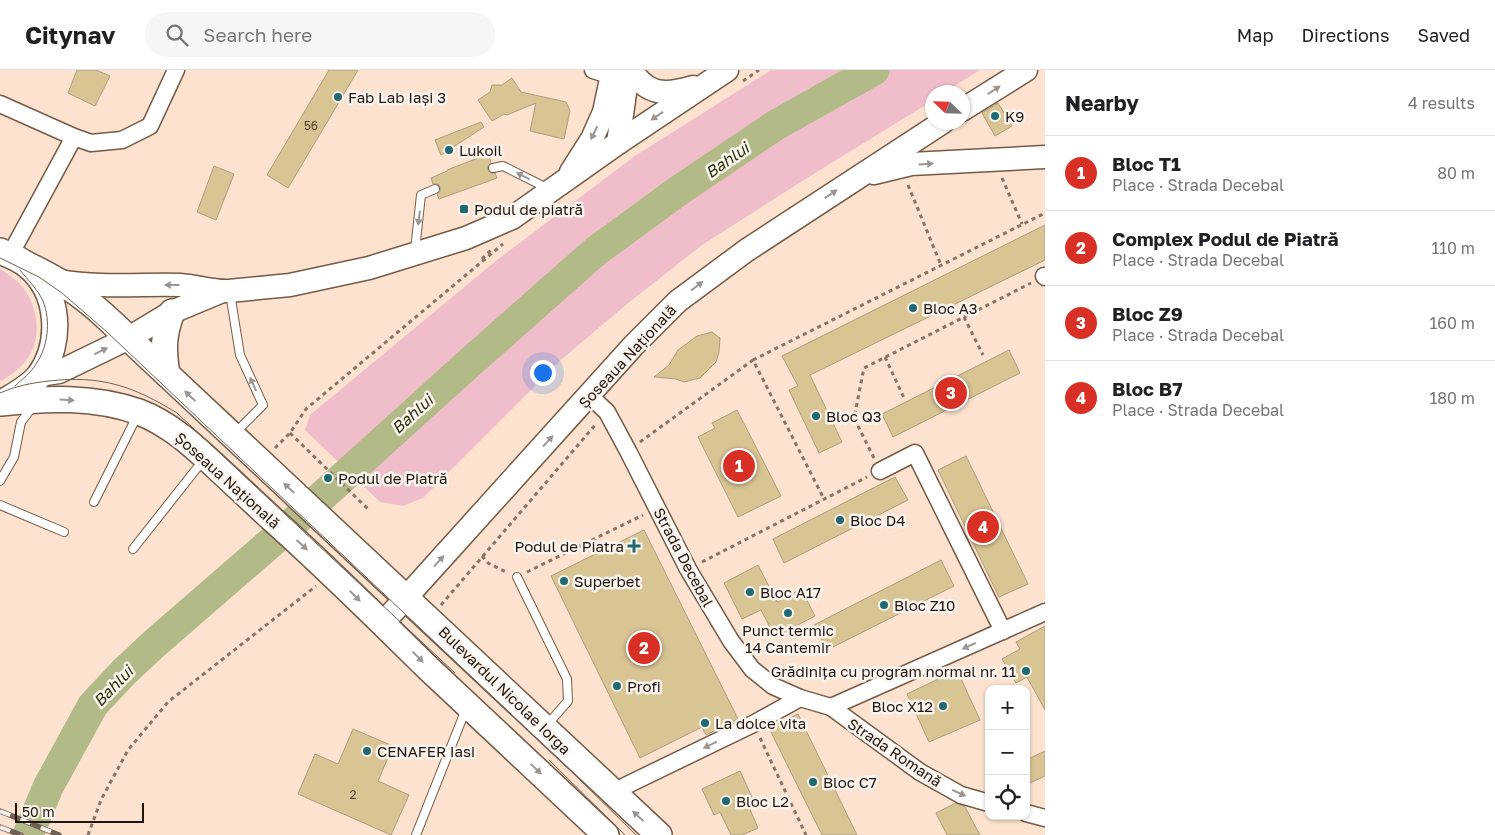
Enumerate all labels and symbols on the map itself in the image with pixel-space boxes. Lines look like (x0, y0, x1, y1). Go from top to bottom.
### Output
north arrow (925, 85, 970, 130)
one-way arrow (987, 85, 1001, 95)
place label: Fab Lab Iași 3 (348, 88, 446, 106)
marker: Fab Lab Iași 3 (332, 91, 344, 103)
place label: K9 (1005, 107, 1024, 125)
marker: K9 (989, 110, 1001, 122)
one-way arrow (651, 111, 664, 121)
house number: 56 (304, 118, 318, 133)
one-way arrow (590, 126, 598, 140)
water label: Bahlui (701, 137, 754, 182)
place label: Lukoil (459, 141, 503, 159)
marker: Lukoil (443, 144, 455, 156)
one-way arrow (918, 159, 934, 167)
one-way arrow (516, 172, 531, 180)
one-way arrow (825, 190, 838, 199)
place label: Podul de piatră (474, 200, 583, 218)
marker: Podul de piatră (458, 203, 470, 215)
one-way arrow (415, 210, 423, 226)
one-way arrow (164, 281, 180, 289)
one-way arrow (690, 281, 703, 292)
place label: Bloc A3 (923, 299, 977, 317)
street label: Șoseaua Națională (574, 301, 680, 411)
marker: Bloc A3 (907, 302, 919, 314)
one-way arrow (93, 347, 108, 356)
your location (530, 360, 556, 386)
pin: 3 (935, 374, 967, 412)
one-way arrow (248, 377, 256, 391)
water label: Bahlui (387, 389, 438, 438)
one-way arrow (185, 390, 197, 402)
one-way arrow (59, 396, 75, 404)
place label: Bloc Q3 (826, 407, 882, 425)
marker: Bloc Q3 (810, 410, 822, 422)
street label: Șoseaua Națională (172, 428, 284, 532)
one-way arrow (542, 435, 554, 447)
pin: 1 (723, 447, 755, 485)
place label: Podul de Piatră (338, 469, 448, 487)
marker: Podul de Piatră (322, 472, 334, 484)
one-way arrow (283, 482, 295, 494)
street label: Strada Decebal (650, 504, 718, 610)
pin: 4 (967, 508, 999, 546)
place label: Bloc D4 (850, 511, 905, 529)
marker: Bloc D4 (834, 514, 846, 526)
place label: Podul de Piatra (514, 537, 624, 555)
one-way arrow (295, 539, 307, 551)
marker: Podul de Piatra (628, 540, 640, 552)
one-way arrow (433, 556, 445, 568)
place label: Superbet (574, 572, 640, 590)
marker: Superbet (558, 575, 570, 587)
place label: Bloc A17 (760, 583, 821, 601)
marker: Bloc A17 (744, 586, 756, 598)
one-way arrow (349, 590, 361, 602)
place label: Bloc Z10 (894, 596, 955, 614)
marker: Bloc Z10 (878, 599, 890, 611)
marker: Punct termic 14 Cantemir (782, 607, 794, 619)
place label: Punct termic 14 Cantemir (742, 621, 834, 656)
street label: Bulevardul Nicolae Iorga (435, 622, 575, 758)
pin: 2 (628, 629, 660, 667)
one-way arrow (962, 643, 976, 651)
one-way arrow (412, 651, 424, 663)
water label: Bahlui (89, 660, 138, 710)
place label: Grădinița cu program normal nr. 11 (771, 662, 1016, 680)
marker: Grădinița cu program normal nr. 11 (1020, 665, 1032, 677)
place label: Profi (627, 677, 661, 695)
marker: Profi (611, 680, 623, 692)
place label: Bloc X12 (871, 697, 933, 715)
marker: Bloc X12 (937, 700, 949, 712)
place label: La dolce vita (715, 714, 806, 732)
street label: Strada Romană (845, 714, 945, 790)
marker: La dolce vita (699, 717, 711, 729)
one-way arrow (703, 741, 718, 749)
place label: CENAFER Iasi (377, 742, 475, 760)
marker: CENAFER Iasi (361, 745, 373, 757)
one-way arrow (529, 763, 541, 775)
place label: Bloc C7 (823, 773, 877, 791)
marker: Bloc C7 (807, 776, 819, 788)
house number: 2 (350, 787, 357, 802)
one-way arrow (952, 789, 966, 797)
place label: Bloc L2 (736, 792, 789, 810)
marker: Bloc L2 (720, 795, 732, 807)
scale bar (15, 800, 144, 823)
one-way arrow (631, 810, 644, 821)

